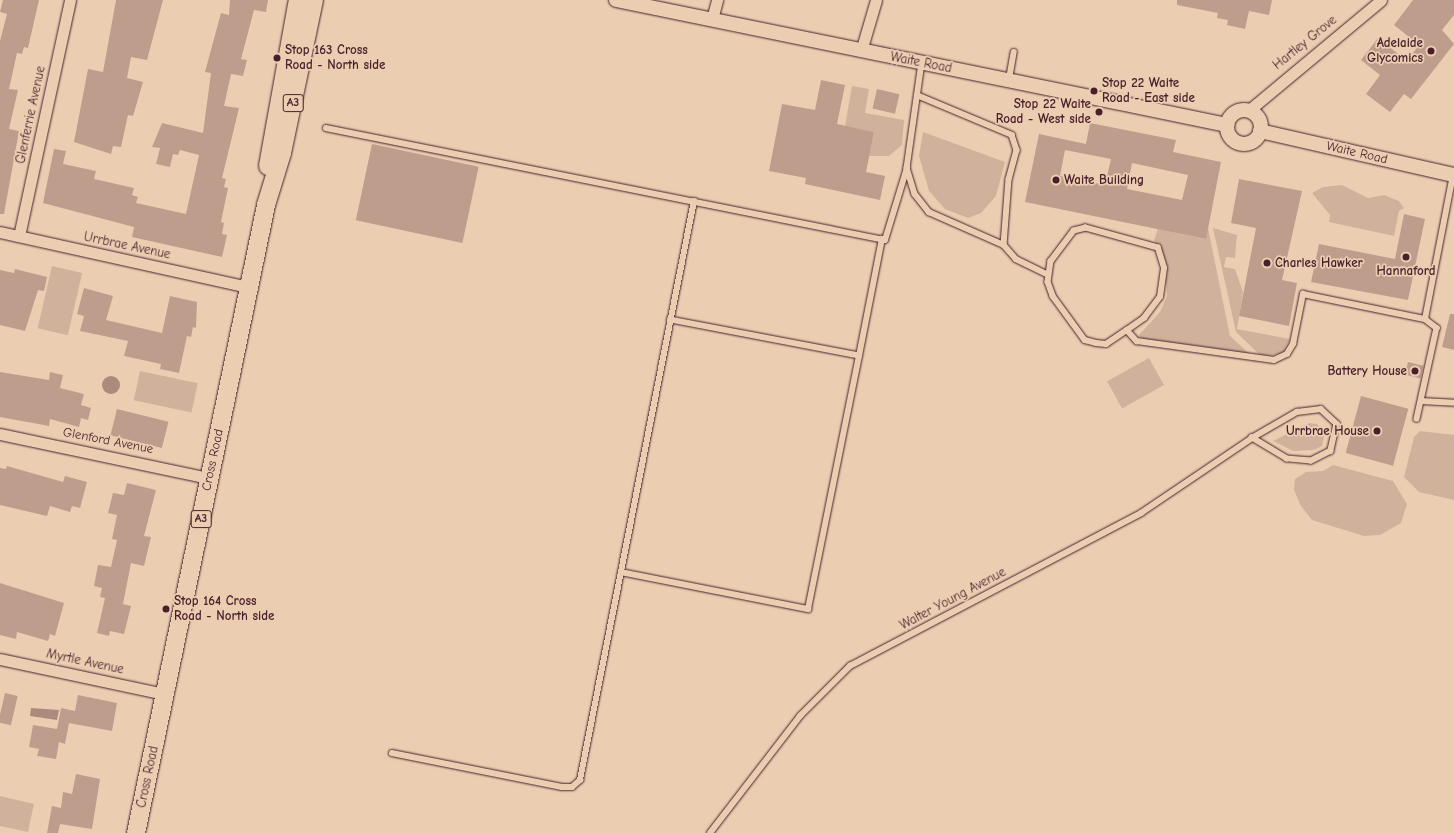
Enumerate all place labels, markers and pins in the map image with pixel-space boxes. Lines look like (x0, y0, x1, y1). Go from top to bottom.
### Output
place label: Adelaide Glycomics (1367, 36, 1423, 67)
place label: Stop 163 Cross Road - North side (285, 43, 385, 74)
marker: Adelaide Glycomics (1426, 46, 1436, 56)
marker: Stop 163 Cross Road - North side (272, 53, 282, 63)
place label: Stop 22 Waite Road - East side (1102, 76, 1195, 107)
marker: Stop 22 Waite Road - East side (1089, 86, 1099, 96)
place label: Stop 22 Waite Road - West side (996, 97, 1091, 128)
marker: Stop 22 Waite Road - West side (1094, 107, 1104, 117)
place label: Waite Building (1064, 172, 1144, 188)
marker: Waite Building (1051, 175, 1061, 185)
marker: Hannaford (1401, 252, 1411, 262)
place label: Charles Hawker (1275, 255, 1363, 271)
marker: Charles Hawker (1262, 258, 1272, 268)
place label: Hannaford (1377, 263, 1435, 279)
place label: Battery House (1327, 363, 1407, 379)
marker: Battery House (1410, 366, 1420, 376)
place label: Urrbrae House (1286, 423, 1369, 439)
marker: Urrbrae House (1372, 426, 1382, 436)
place label: Stop 164 Cross Road - North side (174, 594, 274, 625)
marker: Stop 164 Cross Road - North side (161, 604, 171, 614)

